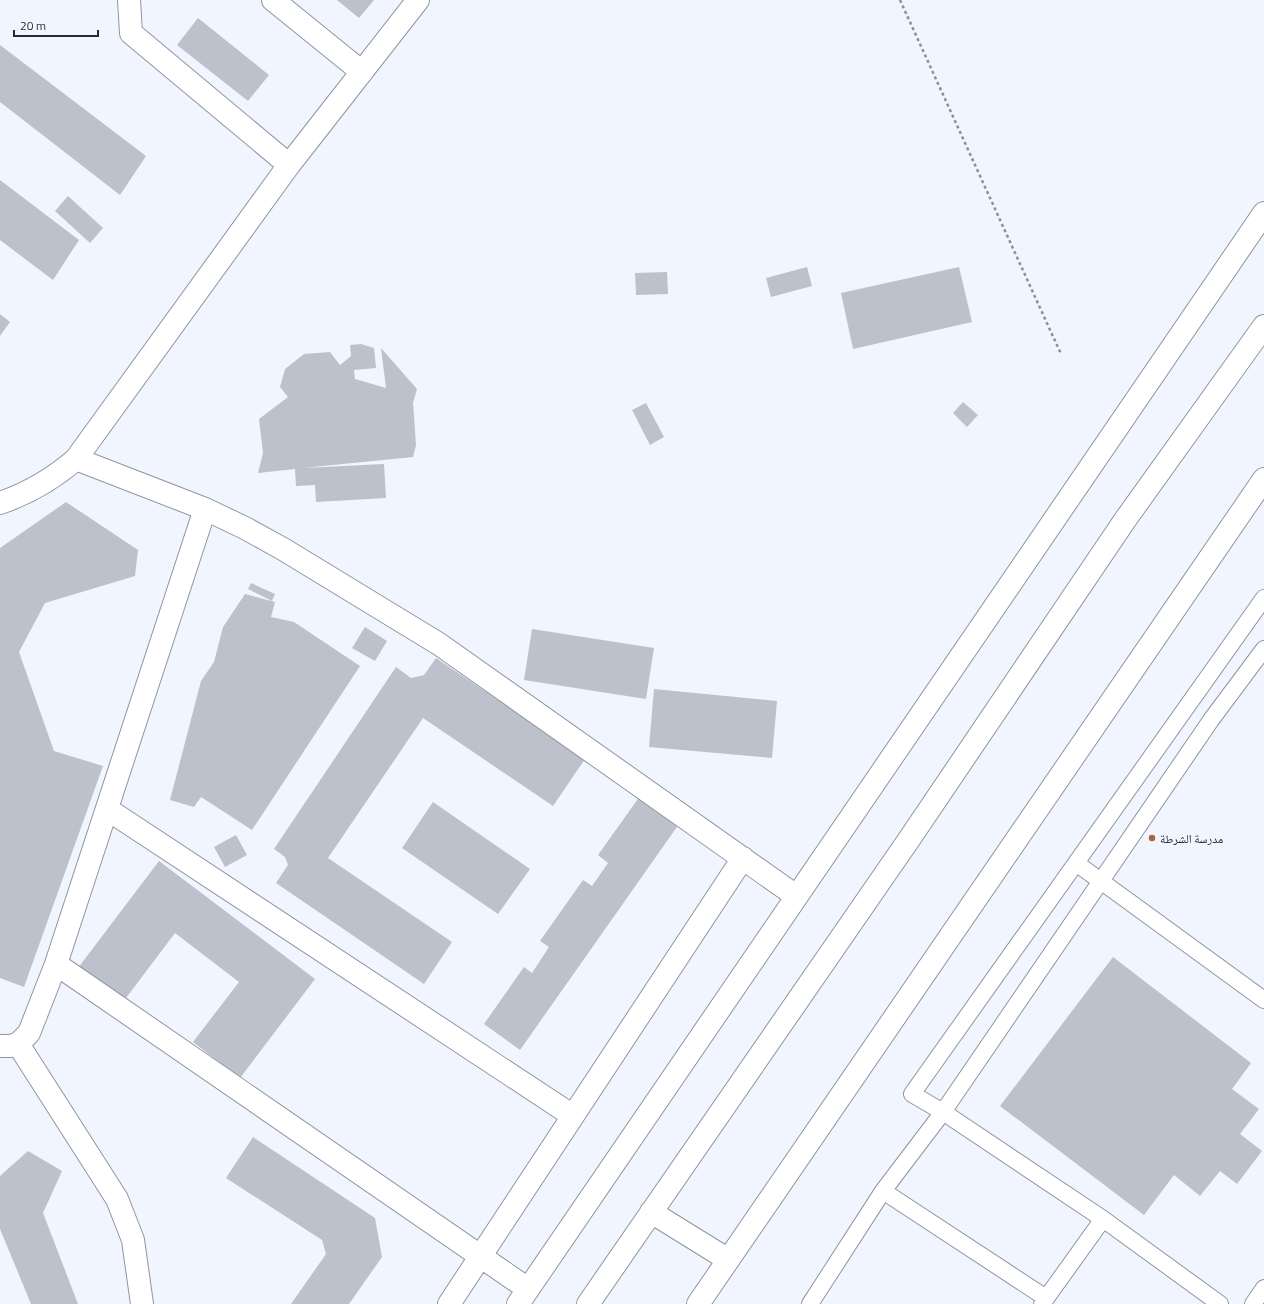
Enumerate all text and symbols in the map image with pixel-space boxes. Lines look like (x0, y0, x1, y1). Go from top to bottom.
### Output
scale bar (14, 12, 98, 38)
text: 20 m (20, 16, 46, 35)
place label: مدرسة الشرطة (1160, 829, 1223, 848)
marker: مدرسة الشرطة (1147, 833, 1157, 843)

